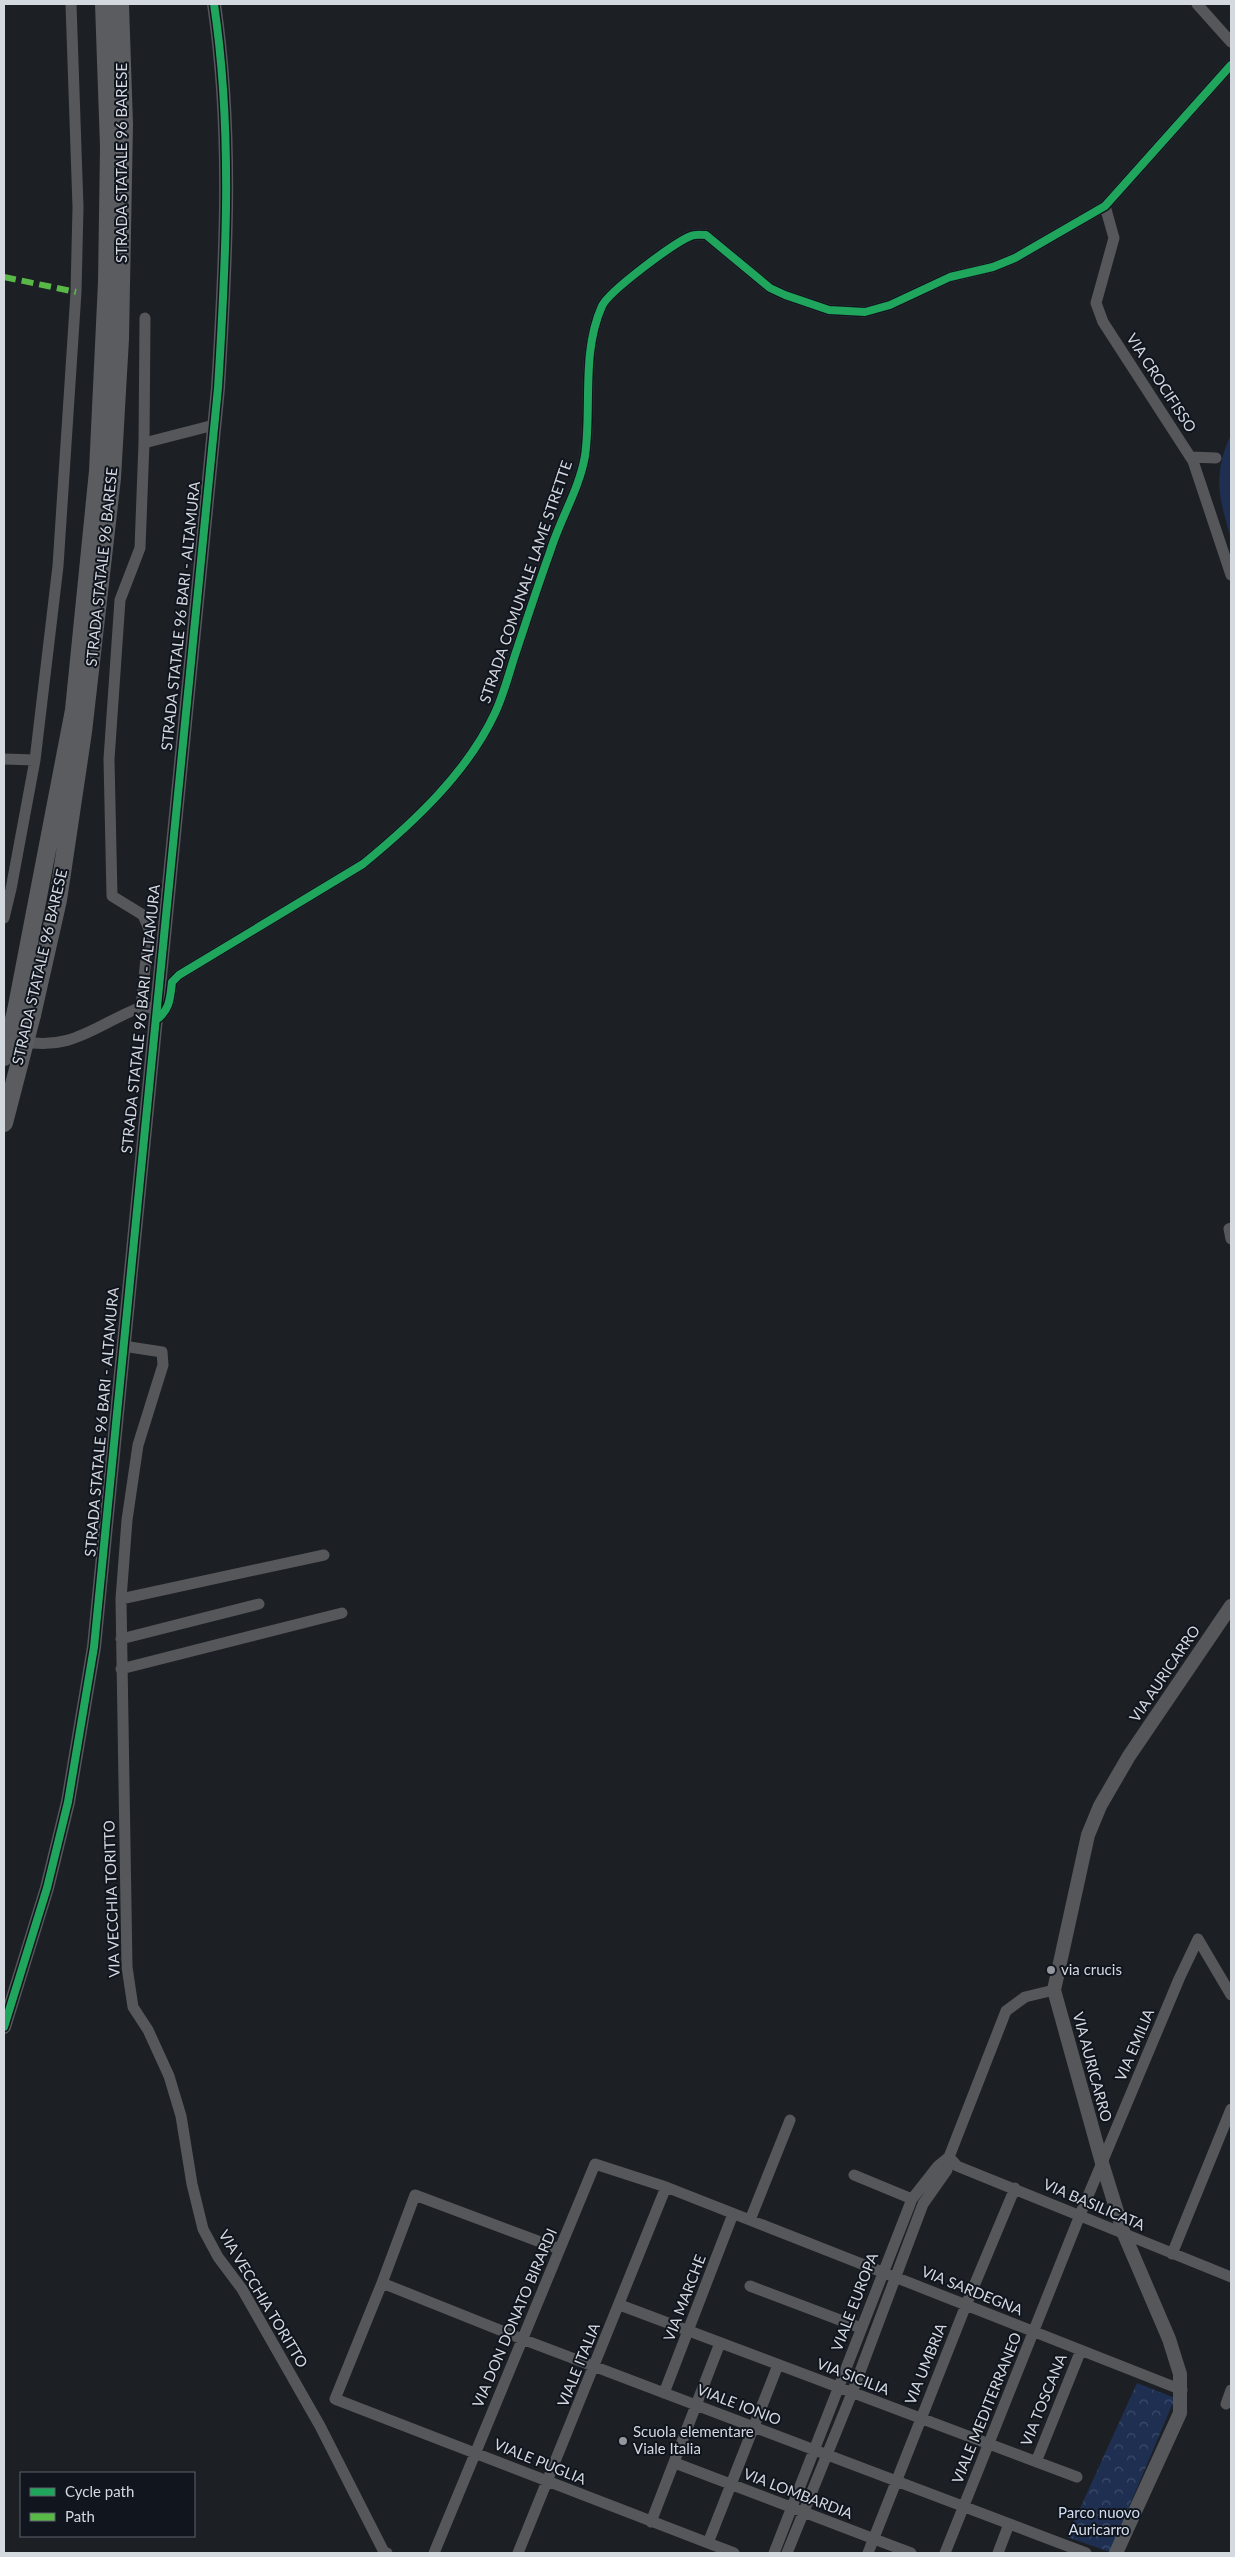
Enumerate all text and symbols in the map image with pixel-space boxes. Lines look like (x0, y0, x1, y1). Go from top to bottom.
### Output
street label: STRADA STATALE 96 BARESE (112, 63, 130, 263)
street label: VIA CROCIFISSO (1123, 330, 1201, 435)
street label: STRADA COMUNALE LAME STRETTE (475, 458, 575, 705)
street label: STRADA STATALE 96 BARESE (82, 466, 120, 667)
street label: STRADA STATALE 96 BARI - ALTAMURA (157, 480, 203, 751)
street label: STRADA STATALE 96 BARESE (8, 867, 70, 1066)
street label: STRADA STATALE 96 BARI - ALTAMURA (117, 883, 163, 1154)
street label: STRADA STATALE 96 BARI - ALTAMURA (80, 1286, 122, 1557)
street label: VIA AURICARRO (1125, 1622, 1203, 1725)
street label: VIA VECCHIA TORITTO (99, 1820, 123, 1978)
place label: via crucis (1061, 1960, 1122, 1978)
marker: via crucis (1045, 1964, 1057, 1976)
street label: VIA EMILIA (1111, 2005, 1158, 2083)
street label: VIA AURICARRO (1070, 2010, 1116, 2124)
street label: VIA BASILICATA (1041, 2175, 1149, 2234)
street label: VIA DON DONATO BIRARDI (468, 2225, 560, 2410)
street label: VIA VECCHIA TORITTO (216, 2226, 312, 2371)
street label: VIALE EUROPA (827, 2249, 881, 2353)
street label: VIA MARCHE (659, 2252, 709, 2344)
street label: VIA SARDEGNA (919, 2262, 1026, 2319)
street label: VIALE ITALIA (553, 2319, 603, 2409)
street label: VIA UMBRIA (901, 2319, 950, 2407)
street label: VIALE MEDITERRANEO (948, 2329, 1025, 2486)
street label: VIA TOSCANA (1016, 2350, 1070, 2448)
street label: VIA SICILIA (814, 2354, 893, 2398)
street label: VIALE IONIO (695, 2380, 784, 2428)
place label: Scuola elementare Viale Italia (633, 2422, 754, 2457)
street label: VIALE PUGLIA (492, 2434, 590, 2488)
marker: Scuola elementare Viale Italia (617, 2435, 629, 2447)
street label: VIA LOMBARDIA (741, 2464, 856, 2523)
legend (20, 2472, 195, 2537)
text: Cycle path (65, 2482, 134, 2500)
park label: Parco nuovo Auricarro (1058, 2503, 1140, 2538)
text: Path (65, 2507, 95, 2525)

